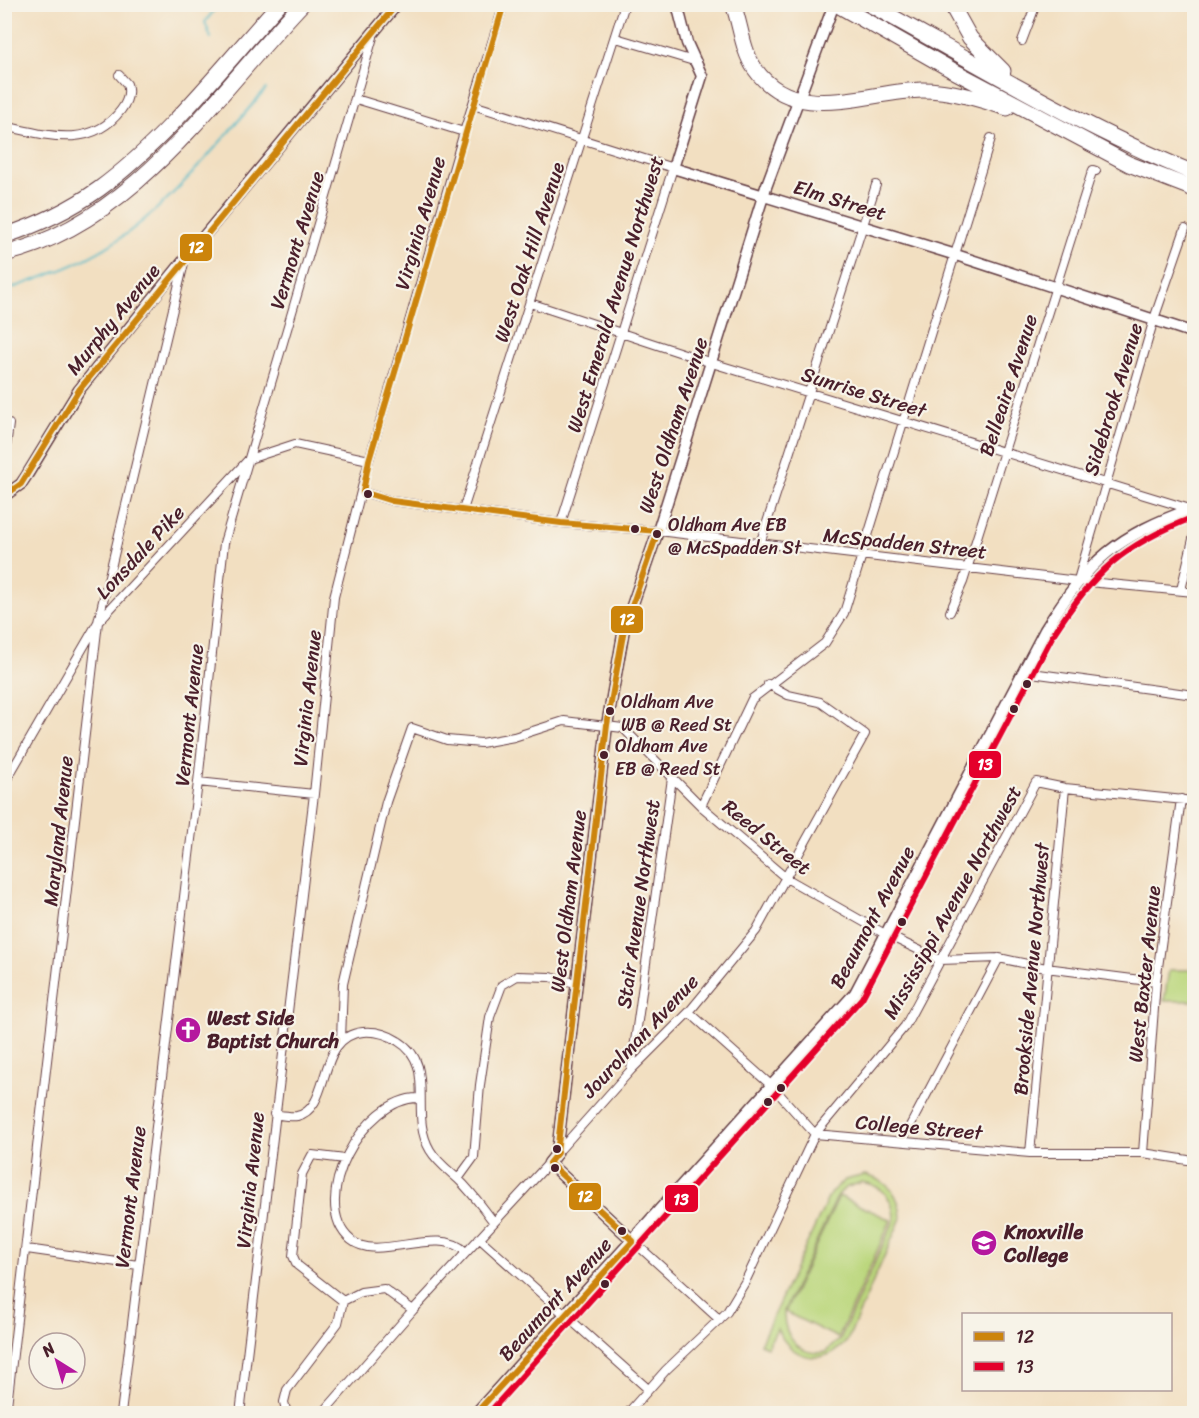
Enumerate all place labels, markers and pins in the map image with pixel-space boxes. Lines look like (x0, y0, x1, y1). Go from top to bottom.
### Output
unlabelled marker (362, 488, 374, 500)
place label: Oldham Ave EB @ McSpadden St (668, 509, 802, 564)
unlabelled marker (629, 523, 641, 535)
marker: Oldham Ave EB @ McSpadden St (651, 528, 663, 540)
unlabelled marker (1021, 678, 1033, 690)
place label: Oldham Ave WB @ Reed St (621, 686, 732, 741)
unlabelled marker (1008, 703, 1020, 715)
marker: Oldham Ave WB @ Reed St (604, 705, 616, 717)
place label: Oldham Ave EB @ Reed St (615, 730, 721, 785)
marker: Oldham Ave EB @ Reed St (598, 749, 610, 761)
unlabelled marker (896, 916, 908, 928)
place label: West Side Baptist Church (207, 1001, 339, 1059)
church icon: West Side Baptist Church (173, 1015, 203, 1045)
unlabelled marker (775, 1082, 787, 1094)
unlabelled marker (762, 1096, 774, 1108)
unlabelled marker (551, 1143, 563, 1155)
unlabelled marker (549, 1162, 561, 1174)
place label: Knoxville College (1003, 1215, 1084, 1273)
unlabelled marker (616, 1225, 628, 1237)
school or university icon: Knoxville College (969, 1228, 999, 1258)
unlabelled marker (599, 1278, 611, 1290)

